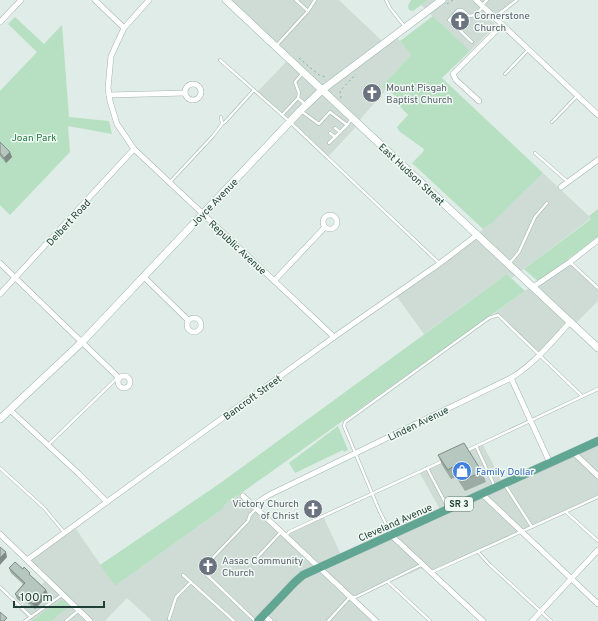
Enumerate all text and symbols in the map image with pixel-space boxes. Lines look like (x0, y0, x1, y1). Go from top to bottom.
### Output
church icon: Cornerstone Church (449, 10, 471, 32)
place label: Cornerstone Church (474, 10, 530, 35)
church icon: Mount Pisgah Baptist Church (361, 82, 383, 104)
place label: Mount Pisgah Baptist Church (386, 82, 453, 107)
park label: Joan Park (11, 132, 57, 145)
street label: East Hudson Street (375, 141, 447, 209)
street label: Joyce Avenue (189, 176, 241, 230)
street label: Delbert Road (44, 197, 94, 249)
street label: Republic Avenue (205, 218, 269, 278)
street label: Bancroft Street (221, 373, 285, 424)
street label: Linden Avenue (386, 404, 451, 445)
shop icon: Family Dollar (451, 460, 473, 482)
place label: Family Dollar (476, 466, 534, 479)
road number: SR 3 (445, 497, 473, 511)
place label: Victory Church of Christ (232, 498, 299, 523)
church icon: Victory Church of Christ (302, 498, 324, 520)
street label: Cleveland Avenue (357, 501, 435, 545)
church icon: Aasac Community Church (197, 555, 219, 577)
place label: Aasac Community Church (222, 555, 303, 580)
scale bar (14, 583, 104, 609)
text: 100 m (20, 590, 53, 606)

